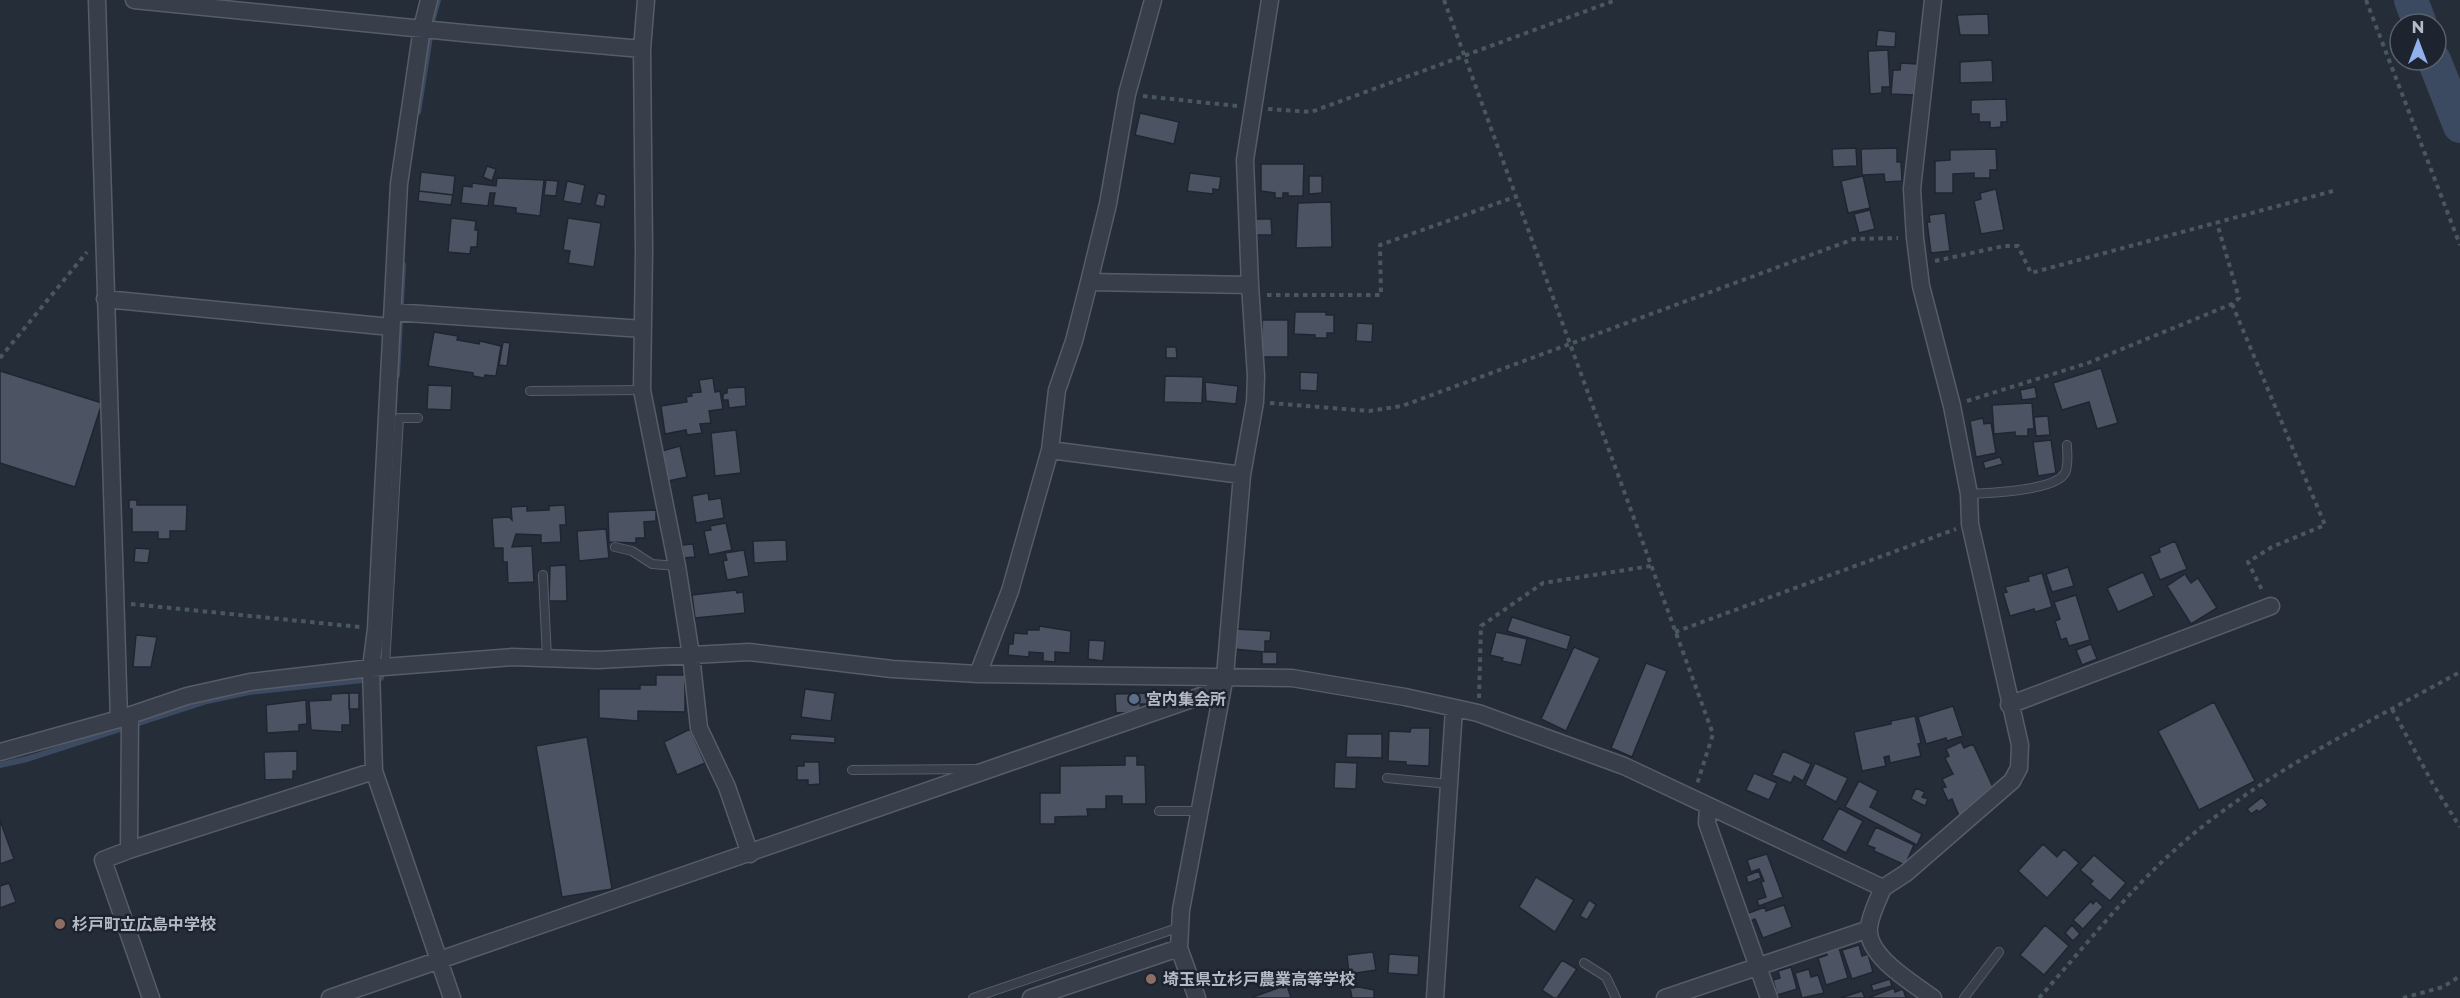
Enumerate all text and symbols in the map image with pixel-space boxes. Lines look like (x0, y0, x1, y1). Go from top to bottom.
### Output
north arrow (2388, 12, 2448, 72)
text: N (2412, 18, 2424, 37)
place label: 宮内集会所 (1146, 690, 1226, 709)
marker: 宮内集会所 (1127, 692, 1141, 706)
place label: 杉戸町立広島中学校 (72, 915, 216, 934)
marker: 杉戸町立広島中学校 (53, 917, 67, 931)
place label: 埼玉県立杉戸農業高等学校 (1163, 970, 1355, 989)
marker: 埼玉県立杉戸農業高等学校 (1144, 972, 1158, 986)

